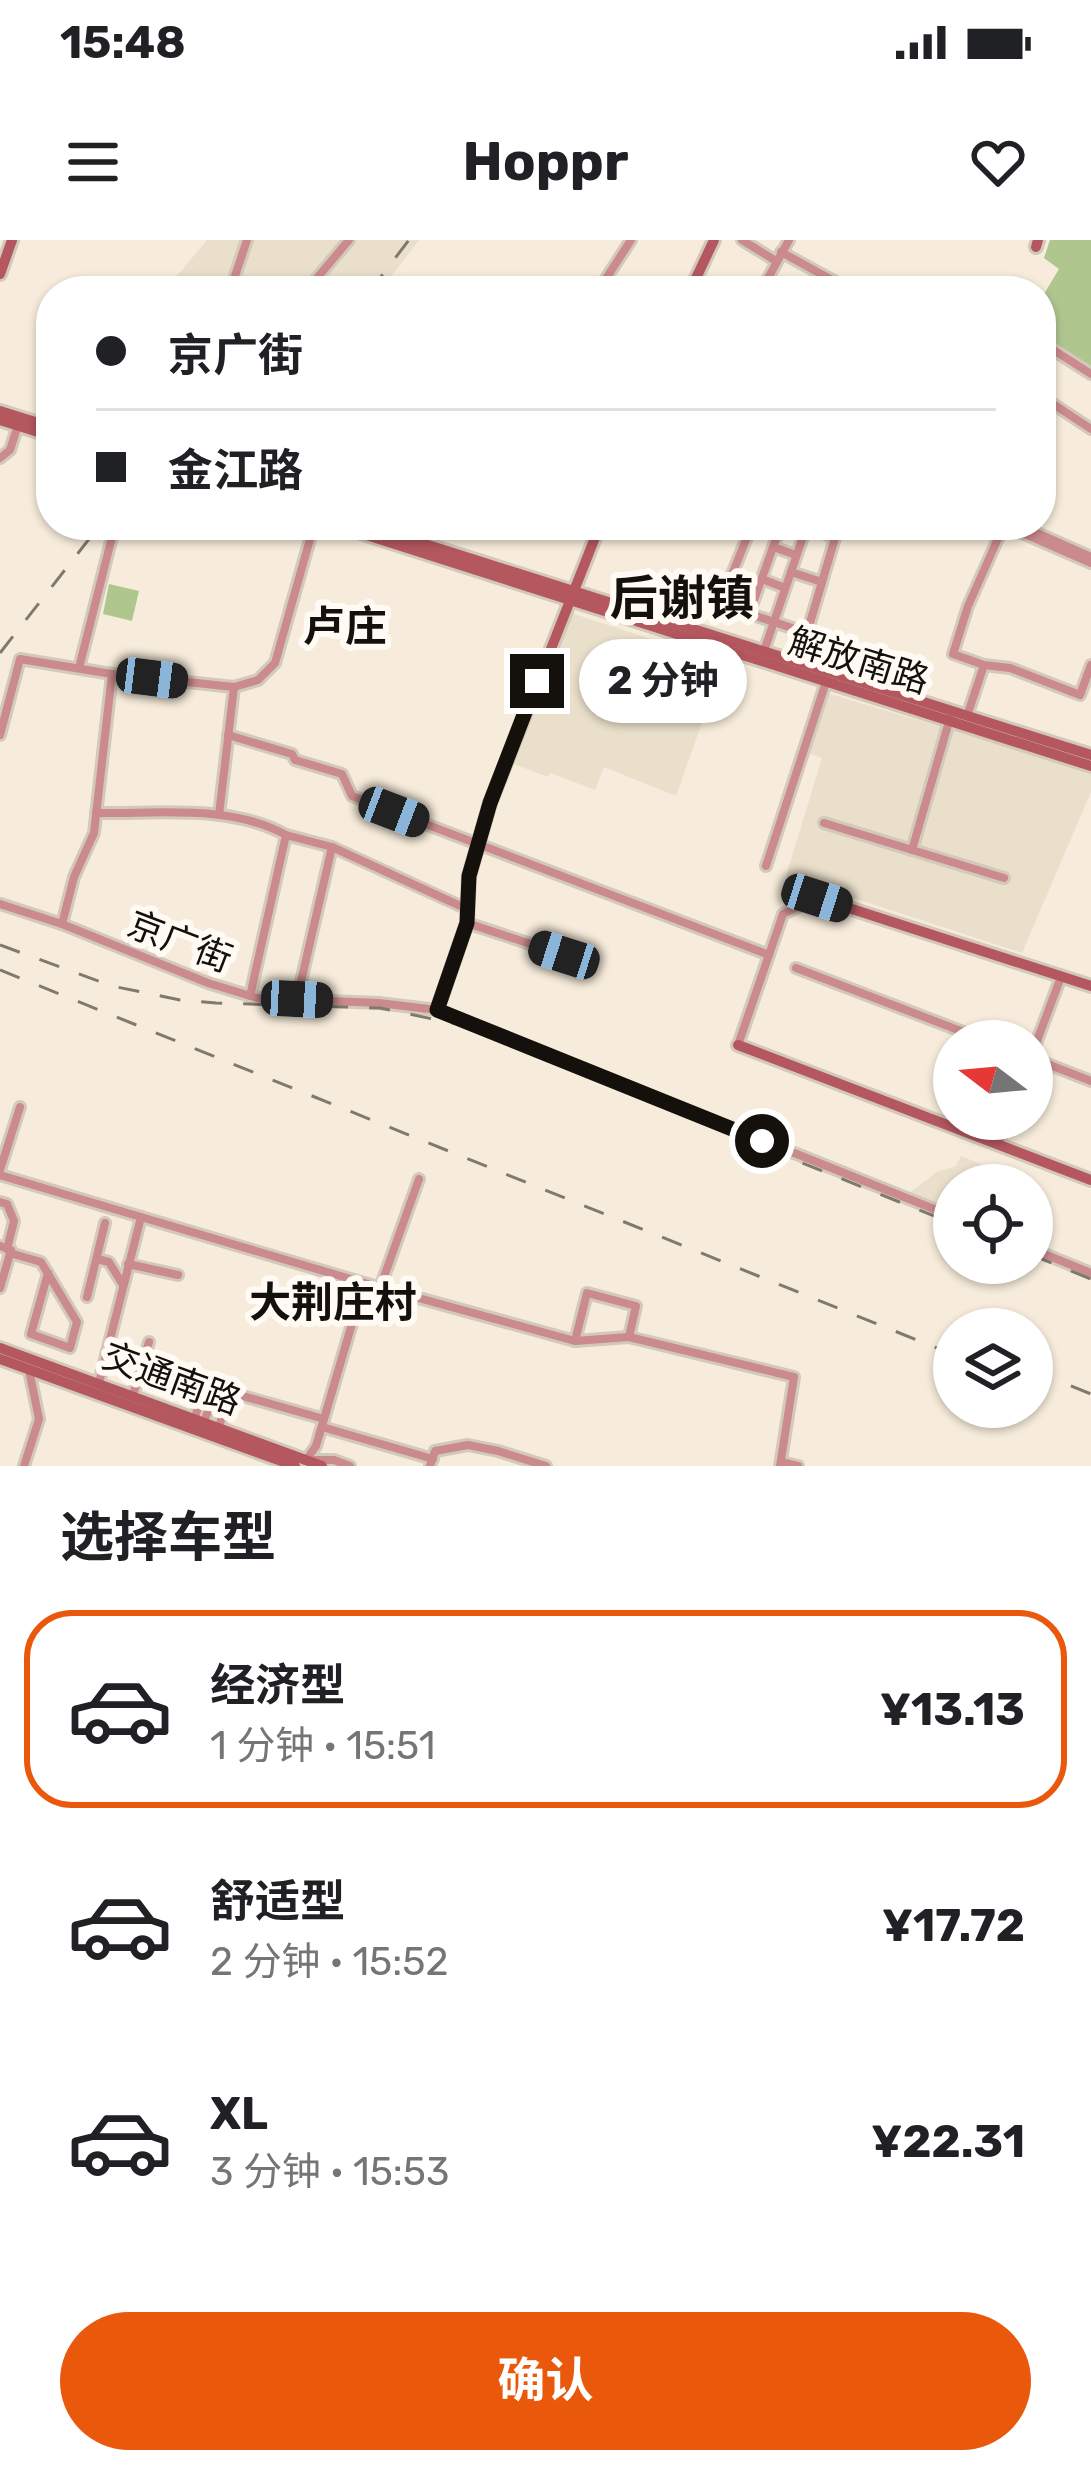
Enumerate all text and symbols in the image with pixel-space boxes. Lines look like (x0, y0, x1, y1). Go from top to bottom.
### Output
text: 15:48 (60, 16, 186, 69)
icon: menu (60, 129, 126, 195)
icon: heart (965, 129, 1031, 195)
text: Hoppr (463, 130, 628, 194)
text: 京广街 (168, 329, 303, 382)
text: 金江路 (168, 444, 303, 497)
district label: 后谢镇 (610, 570, 754, 627)
district label: 卢庄 (303, 602, 387, 652)
street label: 解放南路 (784, 619, 934, 702)
callout: 2 分钟 (579, 639, 747, 723)
route end (510, 654, 564, 708)
car (114, 656, 190, 700)
text: 2 分钟 (607, 658, 719, 704)
car (354, 782, 434, 842)
car (777, 870, 857, 926)
street label: 京广街 (122, 902, 238, 981)
car (524, 927, 604, 983)
car (260, 979, 334, 1019)
north arrow (933, 1020, 1053, 1140)
map controls (933, 1020, 1053, 1428)
route start (735, 1114, 789, 1168)
button: locate (933, 1164, 1053, 1284)
district label: 大荆庄村 (249, 1278, 417, 1328)
button: layers (933, 1308, 1053, 1428)
street label: 交通南路 (97, 1334, 247, 1423)
text: 选择车型 (60, 1506, 276, 1570)
icon: car (66, 1655, 174, 1763)
text: 经济型 (210, 1659, 345, 1712)
text: ¥13.13 (880, 1683, 1025, 1736)
text: 1 分钟 · 15:51 (210, 1723, 435, 1769)
icon: car (66, 1871, 174, 1979)
text: 舒适型 (210, 1875, 345, 1928)
text: ¥17.72 (882, 1899, 1025, 1952)
text: 2 分钟 · 15:52 (210, 1939, 448, 1985)
icon: car (66, 2087, 174, 2195)
text: XL (210, 2087, 268, 2140)
text: ¥22.31 (871, 2115, 1025, 2168)
text: 3 分钟 · 15:53 (210, 2149, 449, 2195)
button: 确认 (60, 2312, 1031, 2450)

